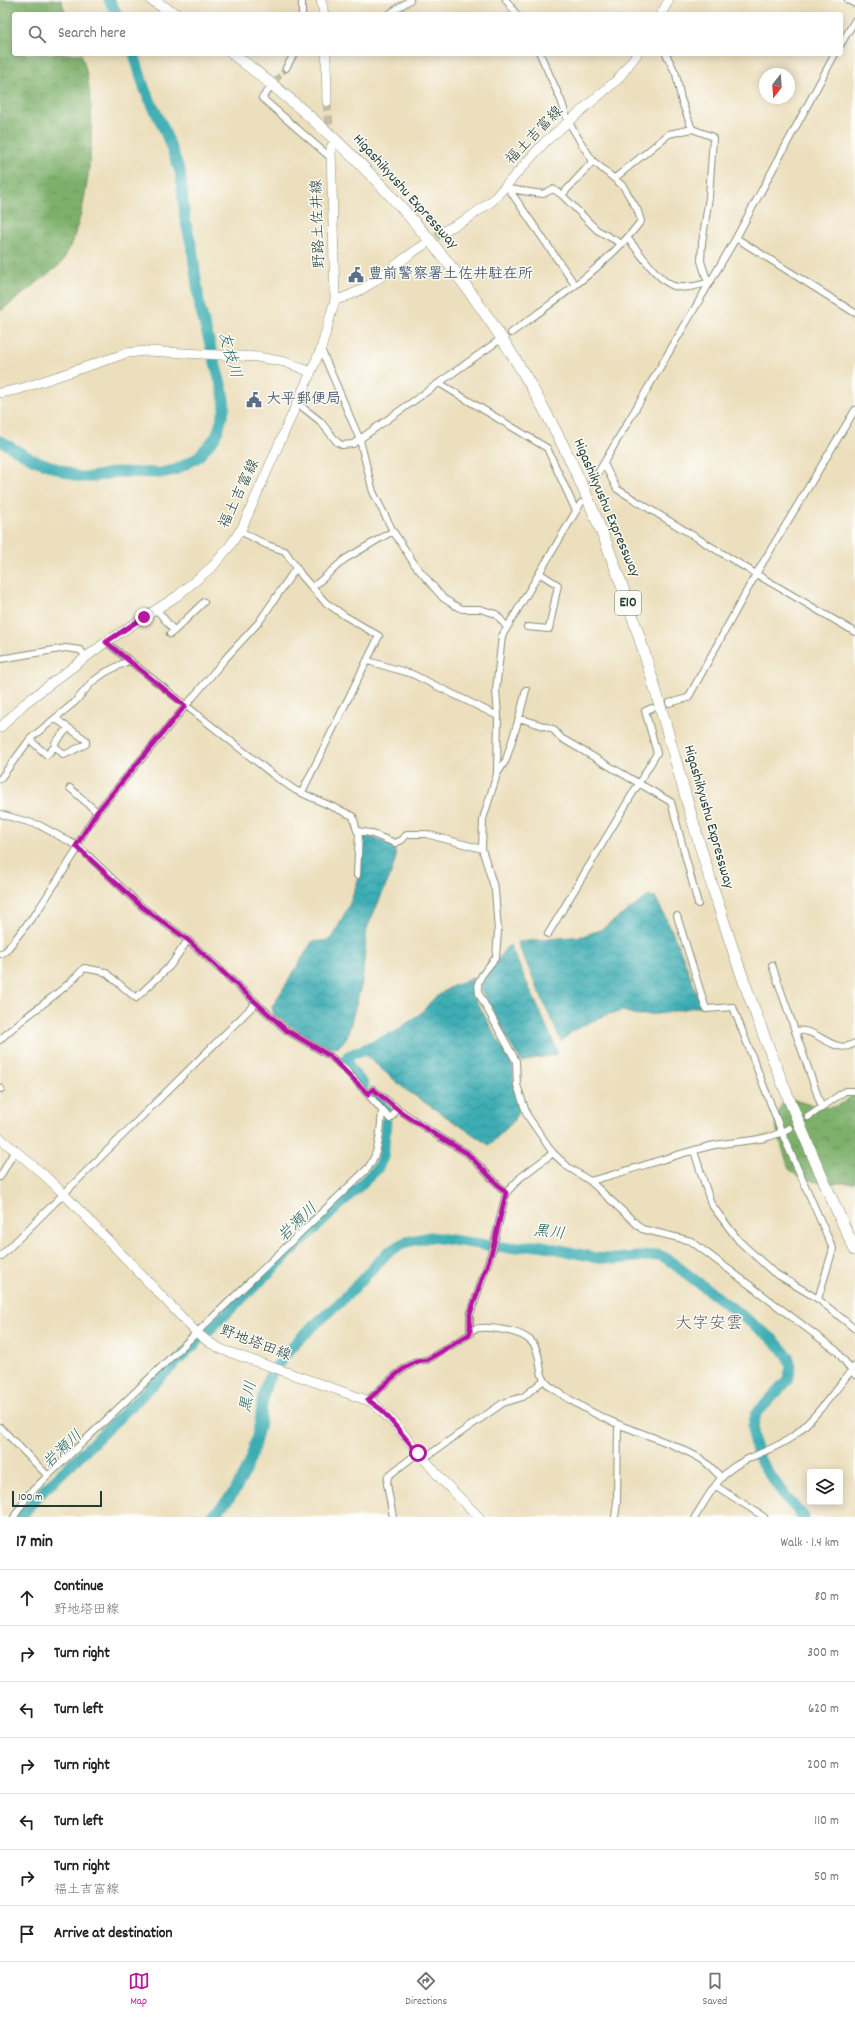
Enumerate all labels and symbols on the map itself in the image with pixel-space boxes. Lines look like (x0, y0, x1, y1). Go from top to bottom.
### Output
north arrow (759, 68, 795, 104)
street label: 福土吉富線 (501, 101, 569, 171)
street label: Higashikyushu Expressway (347, 129, 464, 255)
street label: 野路土佐井線 (306, 179, 332, 269)
place label: 豊前警察署土佐井駐在所 (368, 264, 533, 286)
public building icon: 豊前警察署土佐井駐在所 (347, 266, 365, 284)
water label: 友枝川 (211, 329, 247, 381)
place label: 大平郵便局 (266, 389, 341, 411)
public building icon: 大平郵便局 (245, 391, 263, 409)
street label: Higashikyushu Expressway (567, 435, 646, 582)
street label: 福土吉富線 (214, 455, 266, 533)
road number: E10 (615, 591, 641, 615)
route end (135, 608, 153, 626)
street label: Higashikyushu Expressway (677, 743, 739, 892)
water label: 岩瀬川 (273, 1198, 323, 1248)
water label: 黒川 (532, 1220, 566, 1246)
district label: 大字安雲 (675, 1313, 743, 1337)
street label: 野地塔田線 (216, 1320, 294, 1368)
water label: 黒川 (234, 1379, 264, 1415)
water label: 岩瀬川 (38, 1425, 88, 1475)
route start (409, 1444, 427, 1462)
scale bar (12, 1489, 102, 1508)

